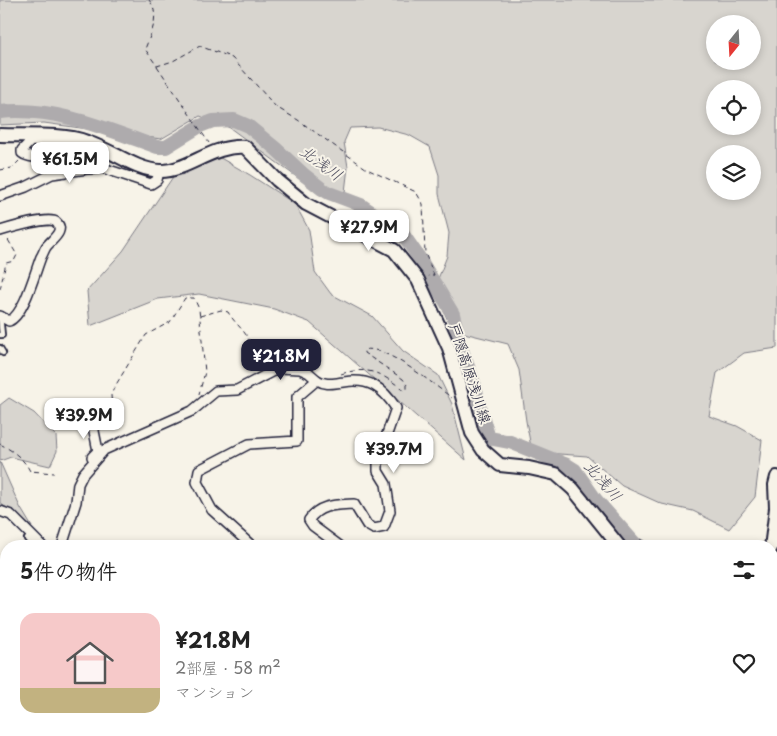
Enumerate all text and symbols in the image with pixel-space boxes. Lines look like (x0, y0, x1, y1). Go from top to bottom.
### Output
north arrow (706, 15, 761, 70)
map controls (706, 15, 761, 200)
button: locate (706, 80, 761, 135)
water label: 北浅川 (296, 138, 348, 186)
pin: ¥61.5M (29, 142, 111, 184)
button: layers (706, 145, 761, 200)
text: ¥61.5M (42, 146, 98, 170)
pin: ¥27.9M (328, 210, 410, 252)
text: ¥27.9M (340, 214, 398, 238)
street label: 戸隠高原浅川線 (444, 320, 498, 426)
pin: ¥21.8M (240, 338, 322, 381)
text: ¥21.8M (252, 343, 310, 367)
pin: ¥39.9M (43, 398, 125, 440)
text: ¥39.9M (55, 402, 113, 426)
pin: ¥39.7M (353, 432, 435, 474)
text: ¥39.7M (366, 436, 423, 460)
water label: 北浅川 (579, 454, 629, 506)
text: 5件の物件 (20, 554, 117, 586)
icon: filters (730, 556, 758, 584)
text: ¥21.8M (175, 623, 251, 655)
icon: home (60, 633, 120, 693)
icon: heart (730, 649, 758, 677)
text: 2部屋 · 58 m² (175, 655, 281, 679)
text: マンション (175, 679, 254, 703)

